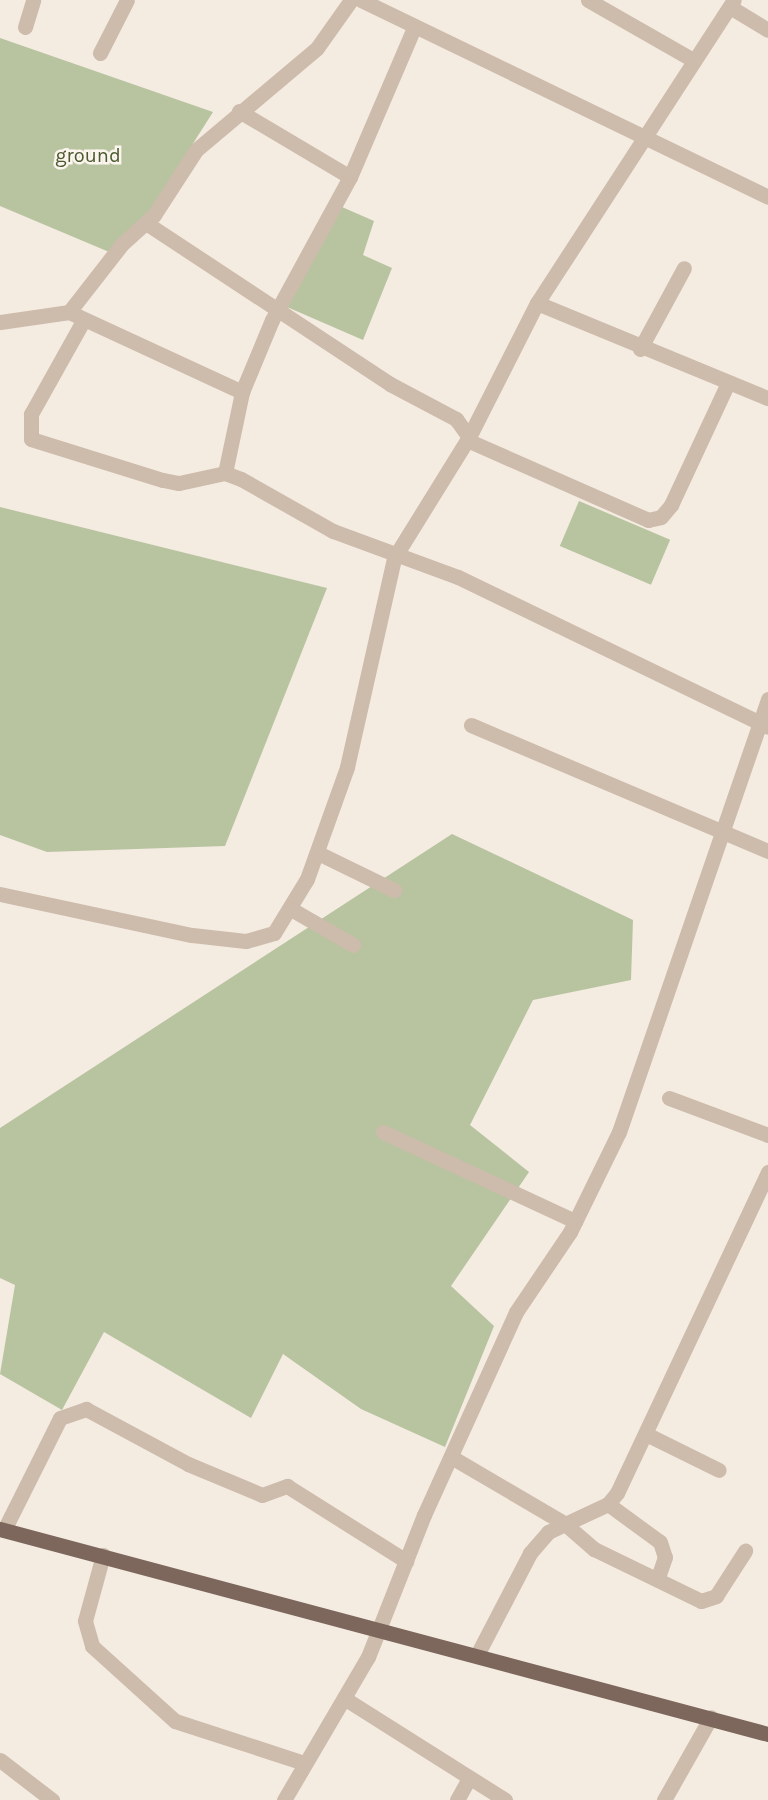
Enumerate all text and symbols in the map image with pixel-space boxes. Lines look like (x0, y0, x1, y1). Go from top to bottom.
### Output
park label: ground (55, 143, 121, 167)

